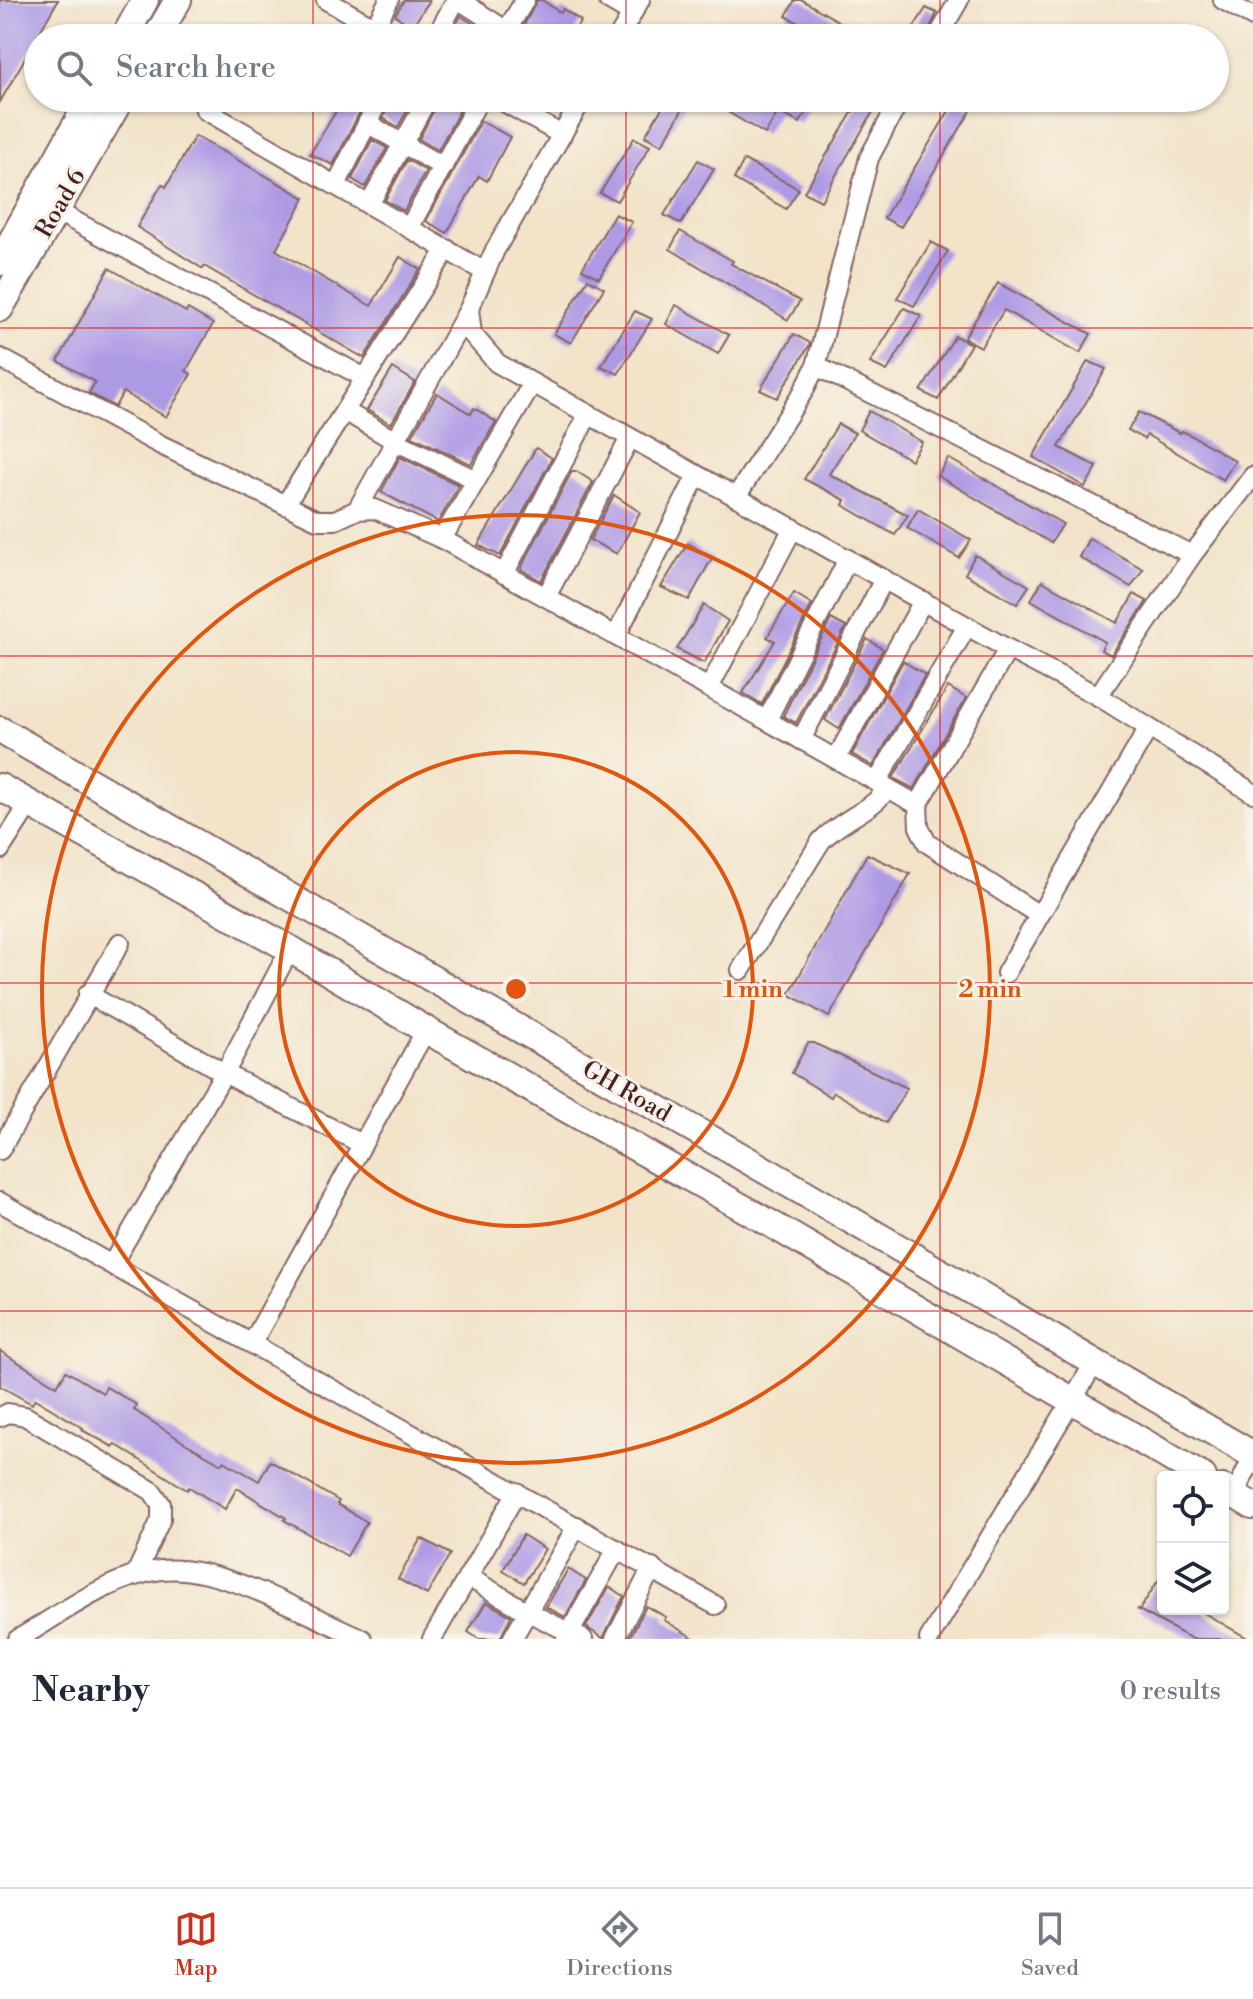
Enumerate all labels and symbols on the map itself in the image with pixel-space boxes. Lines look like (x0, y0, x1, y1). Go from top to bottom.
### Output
street label: Road 6 (29, 163, 93, 244)
centre of rings (502, 975, 530, 1003)
text: 1 min (723, 975, 783, 1005)
text: 2 min (958, 975, 1022, 1005)
street label: GH Road (577, 1054, 677, 1129)

